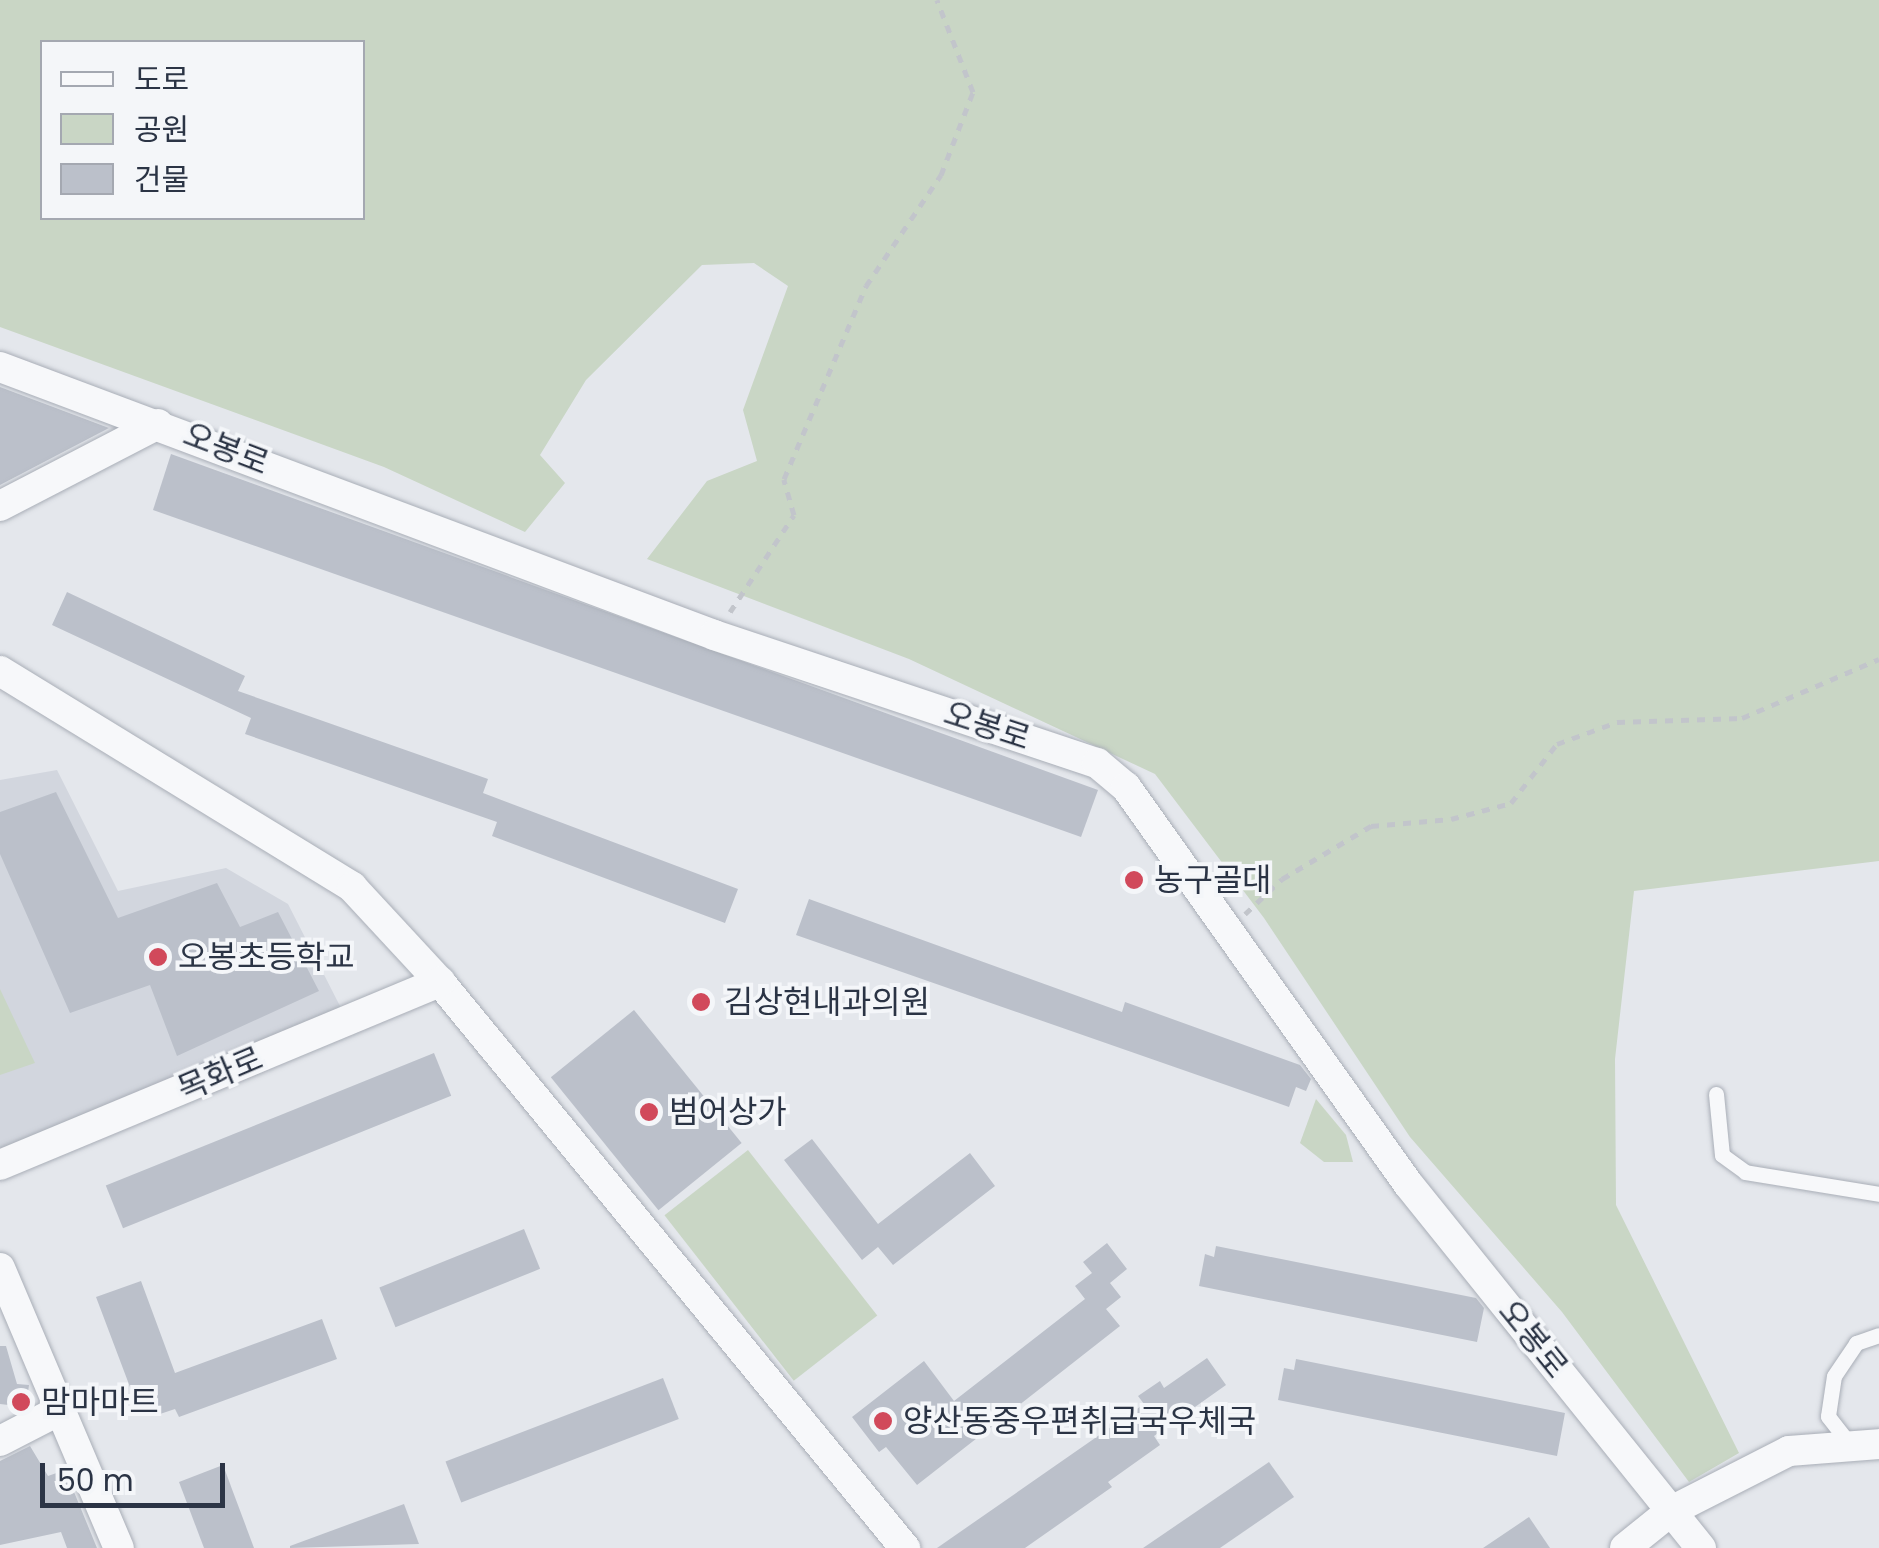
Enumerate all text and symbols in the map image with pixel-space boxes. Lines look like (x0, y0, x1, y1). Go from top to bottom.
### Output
legend (40, 40, 365, 220)
text: 도로 (134, 58, 189, 101)
text: 공원 (134, 108, 189, 151)
text: 건물 (134, 158, 189, 201)
street label: 오봉로 (178, 415, 274, 483)
street label: 오봉로 (939, 694, 1035, 758)
place label: 농구골대 (1154, 861, 1272, 899)
marker: 농구골대 (1123, 869, 1145, 891)
place label: 오봉초등학교 (178, 938, 355, 976)
marker: 오봉초등학교 (147, 946, 169, 968)
place label: 김상현내과의원 (724, 983, 930, 1021)
marker: 김상현내과의원 (688, 989, 714, 1015)
street label: 목화로 (172, 1039, 268, 1109)
place label: 범어상가 (669, 1093, 787, 1131)
marker: 범어상가 (638, 1101, 660, 1123)
street label: 오봉로 (1490, 1293, 1576, 1385)
place label: 맘마마트 (41, 1383, 159, 1421)
marker: 맘마마트 (10, 1391, 32, 1413)
place label: 양산동중우편취급국우체국 (903, 1402, 1256, 1440)
marker: 양산동중우편취급국우체국 (872, 1410, 894, 1432)
scale bar (45, 1443, 230, 1505)
text: 50 m (57, 1459, 134, 1502)

